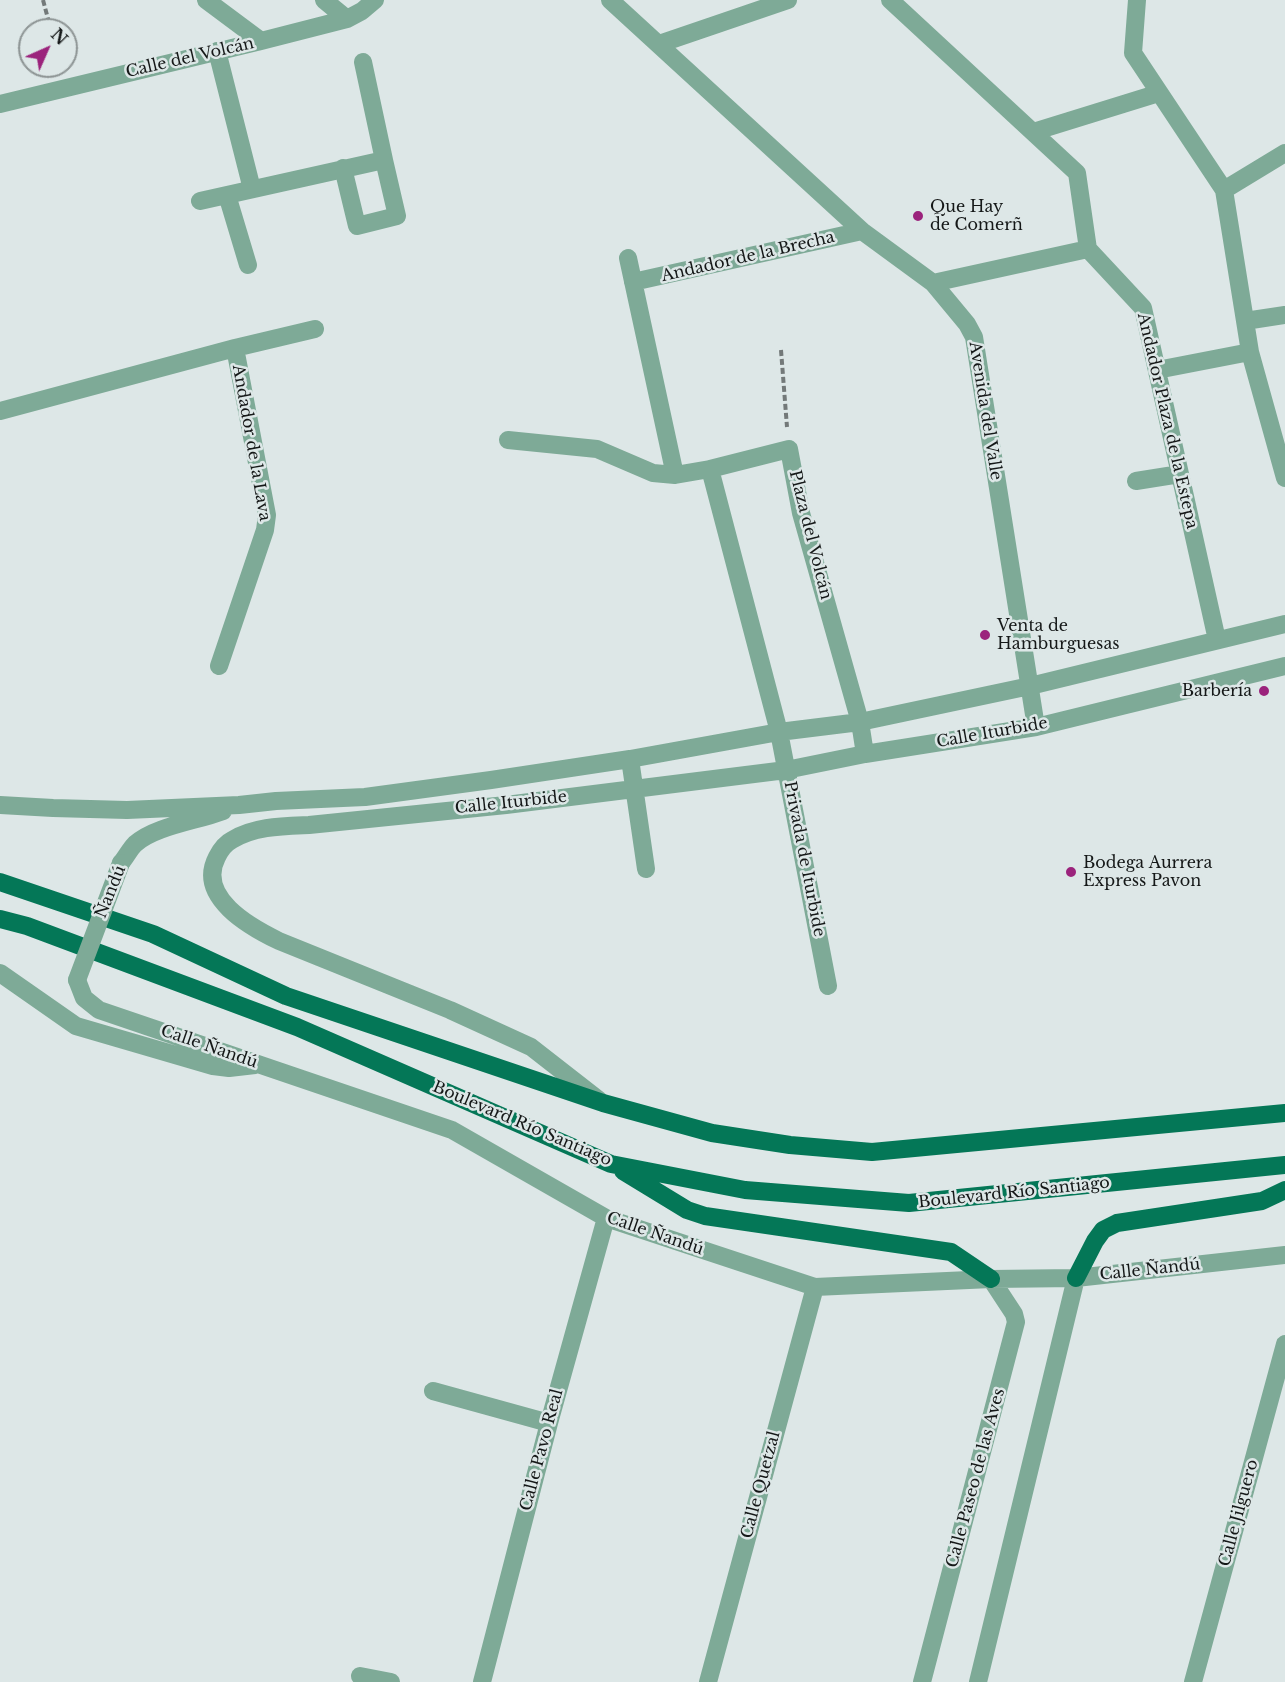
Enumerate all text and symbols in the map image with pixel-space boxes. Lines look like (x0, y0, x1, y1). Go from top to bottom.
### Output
north arrow (18, 18, 78, 78)
text: N (47, 24, 72, 49)
street label: Calle del Volcán (124, 34, 256, 82)
place label: Que Hay de Comerñ (930, 197, 1023, 235)
marker: Que Hay de Comerñ (911, 209, 925, 223)
street label: Andador de la Brecha (660, 228, 836, 286)
street label: Andador Plaza de la Estepa (1133, 311, 1201, 531)
street label: Avenida del Valle (965, 340, 1005, 482)
street label: Andador de la Lava (228, 363, 274, 523)
street label: Plaza del Volcán (785, 468, 835, 602)
place label: Venta de Hamburguesas (997, 616, 1120, 654)
marker: Venta de Hamburguesas (978, 628, 992, 642)
place label: Barbería (1182, 681, 1252, 701)
marker: Barbería (1257, 684, 1271, 698)
street label: Calle Iturbide (935, 714, 1049, 752)
street label: Privada de Iturbide (780, 780, 828, 938)
street label: Calle Iturbide (454, 788, 568, 818)
place label: Bodega Aurrera Express Pavon (1083, 853, 1212, 891)
street label: Ñandú (92, 863, 130, 921)
marker: Bodega Aurrera Express Pavon (1064, 865, 1078, 879)
street label: Calle Ñandú (158, 1021, 260, 1073)
street label: Boulevard Río Santiago (430, 1078, 614, 1170)
street label: Boulevard Río Santiago (917, 1173, 1111, 1213)
street label: Calle Ñandú (604, 1208, 706, 1260)
street label: Calle Ñandú (1099, 1255, 1201, 1285)
street label: Calle Paseo de las Aves (943, 1386, 1009, 1570)
street label: Calle Pavo Real (517, 1387, 567, 1513)
street label: Calle Quetzal (738, 1429, 784, 1541)
street label: Calle Jilguero (1215, 1457, 1263, 1569)

